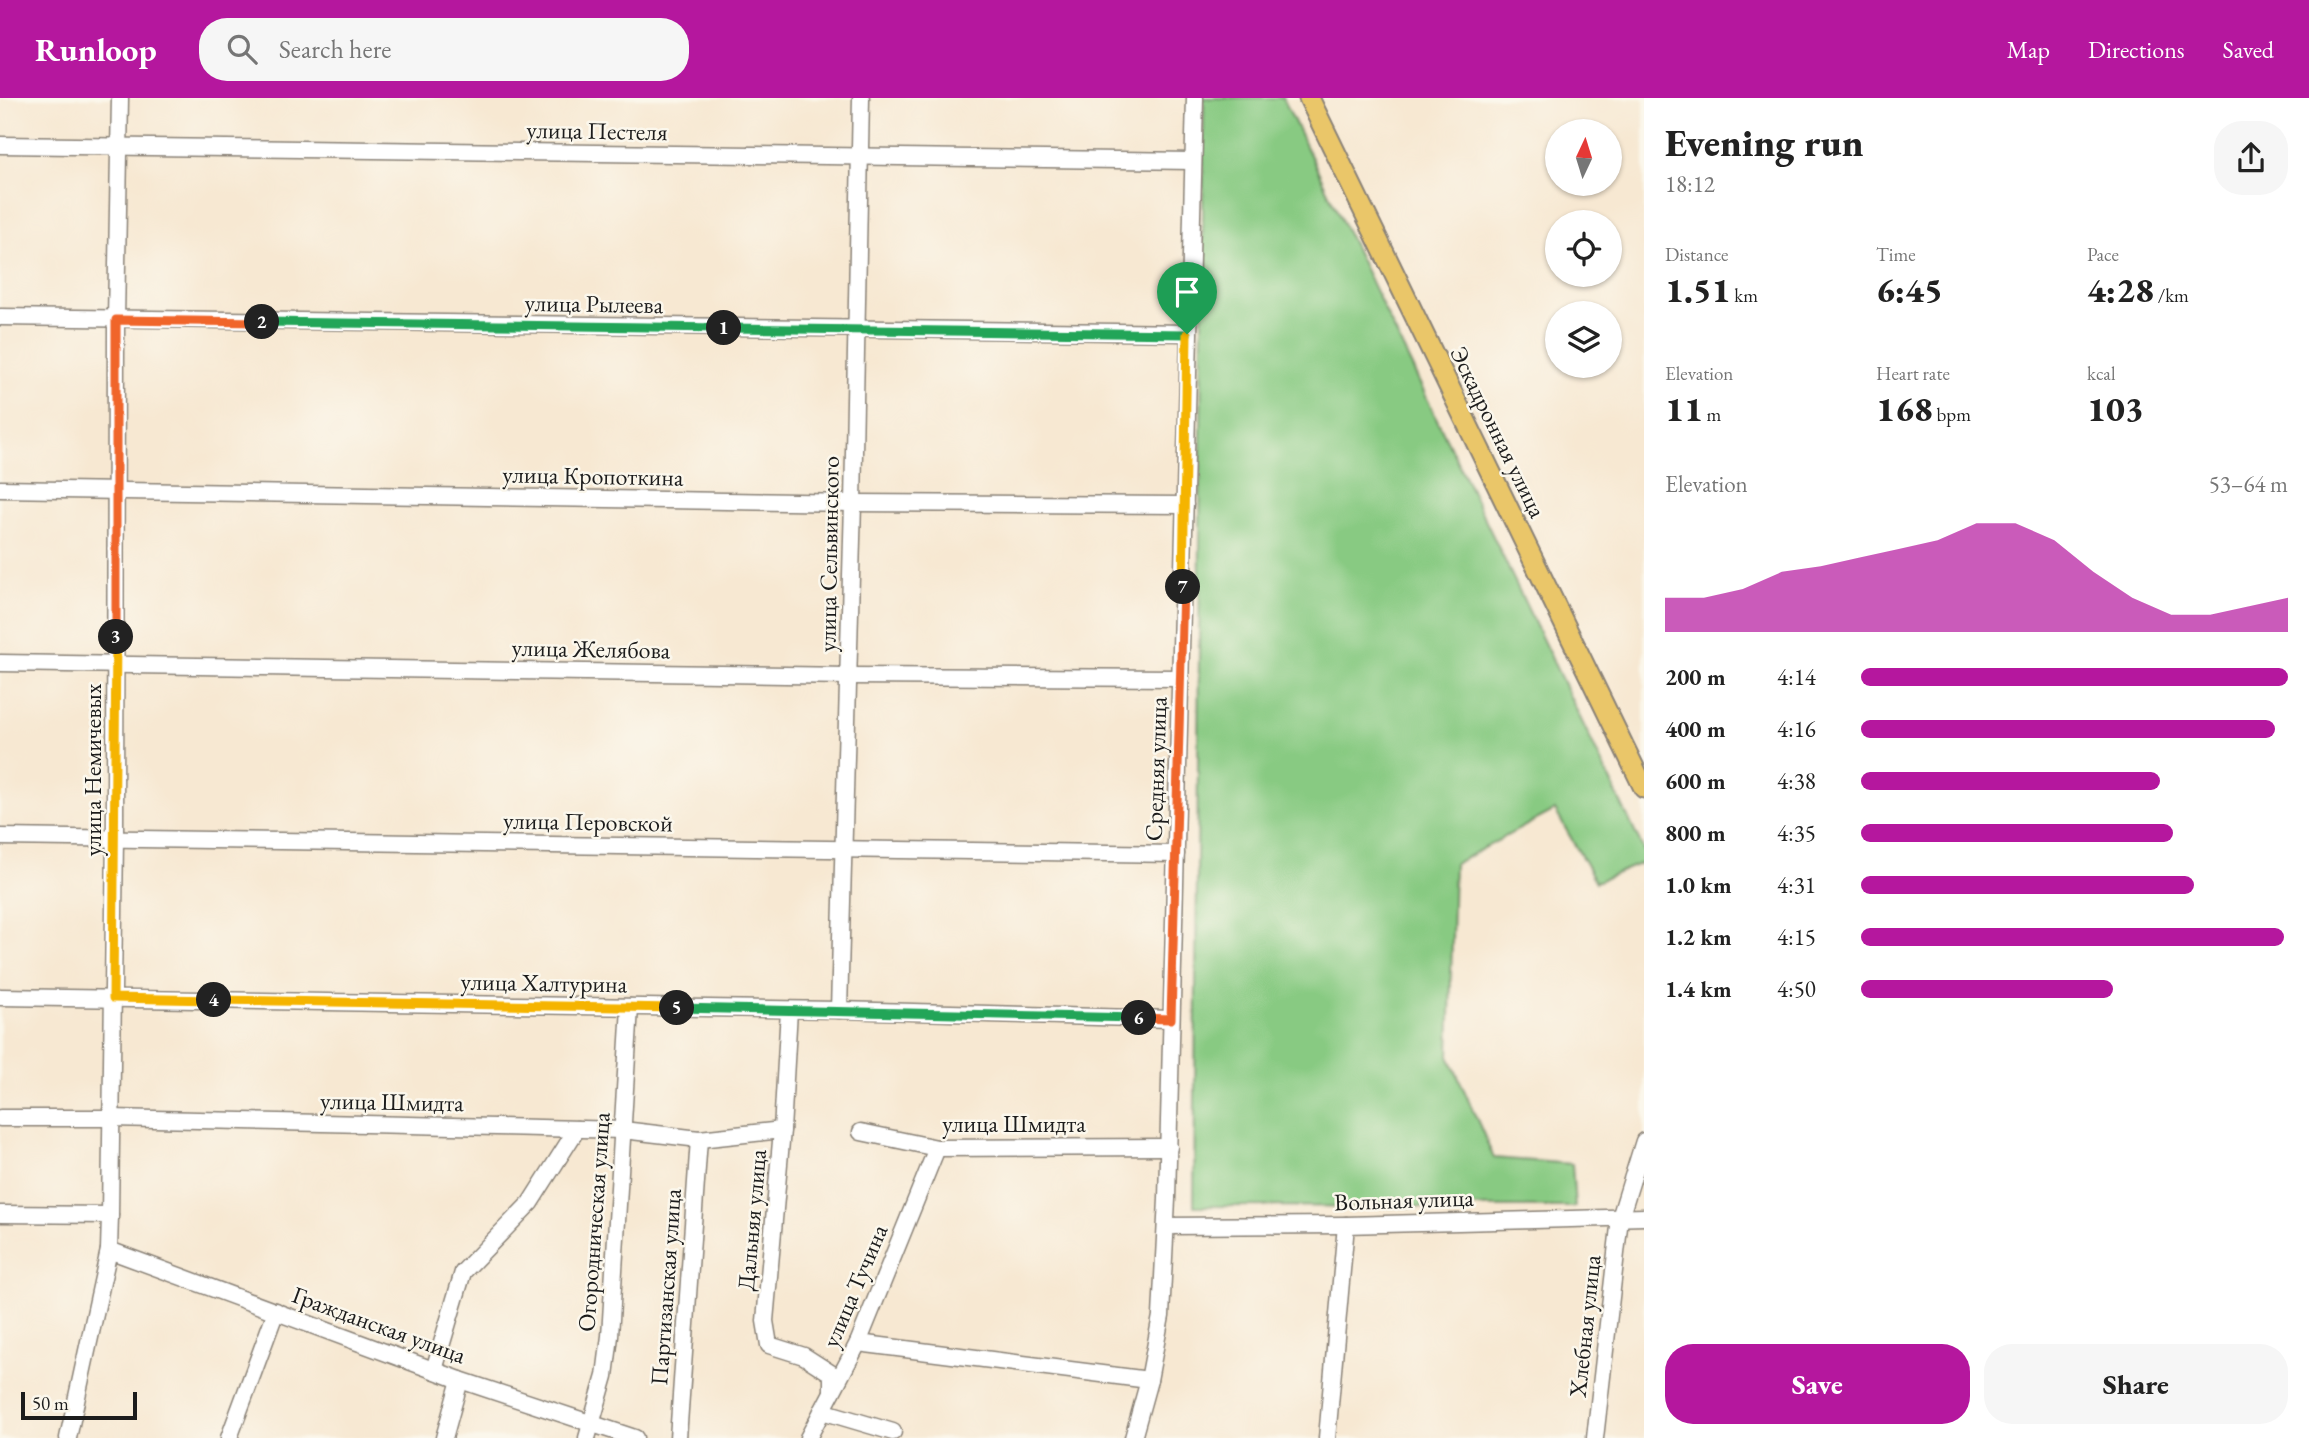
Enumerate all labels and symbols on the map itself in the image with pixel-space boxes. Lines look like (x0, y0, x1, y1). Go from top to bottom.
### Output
street label: улица Пестеля (526, 114, 668, 147)
north arrow (1545, 119, 1622, 196)
pin (1157, 262, 1217, 334)
street label: улица Рылеева (524, 287, 664, 320)
pin: 2 (244, 304, 280, 340)
pin: 1 (706, 310, 742, 345)
street label: Эскадронная улица (1443, 341, 1554, 523)
street label: улица Сельвинского (811, 456, 846, 652)
street label: улица Кропоткина (502, 458, 684, 493)
pin: 7 (1166, 570, 1200, 604)
pin: 3 (99, 620, 134, 654)
street label: улица Желябова (511, 632, 671, 665)
street label: улица Немичевых (77, 683, 108, 856)
street label: Средняя улица (1137, 696, 1174, 842)
street label: улица Перовской (503, 805, 673, 838)
street label: улица Халтурина (461, 966, 628, 999)
pin: 4 (196, 982, 232, 1018)
pin: 5 (660, 990, 694, 1026)
pin: 6 (1122, 1000, 1156, 1035)
street label: улица Шмидта (320, 1085, 465, 1118)
street label: улица Шмидта (942, 1108, 1086, 1139)
street label: Огородническая улица (570, 1111, 617, 1333)
street label: Дальняя улица (730, 1147, 773, 1292)
street label: Вольная улица (1334, 1182, 1475, 1217)
street label: Партизанская улица (643, 1187, 688, 1386)
street label: улица Тучина (815, 1219, 894, 1352)
street label: Хлебная улица (1562, 1253, 1607, 1400)
street label: Гражданская улица (288, 1279, 471, 1370)
scale bar (21, 1389, 136, 1421)

